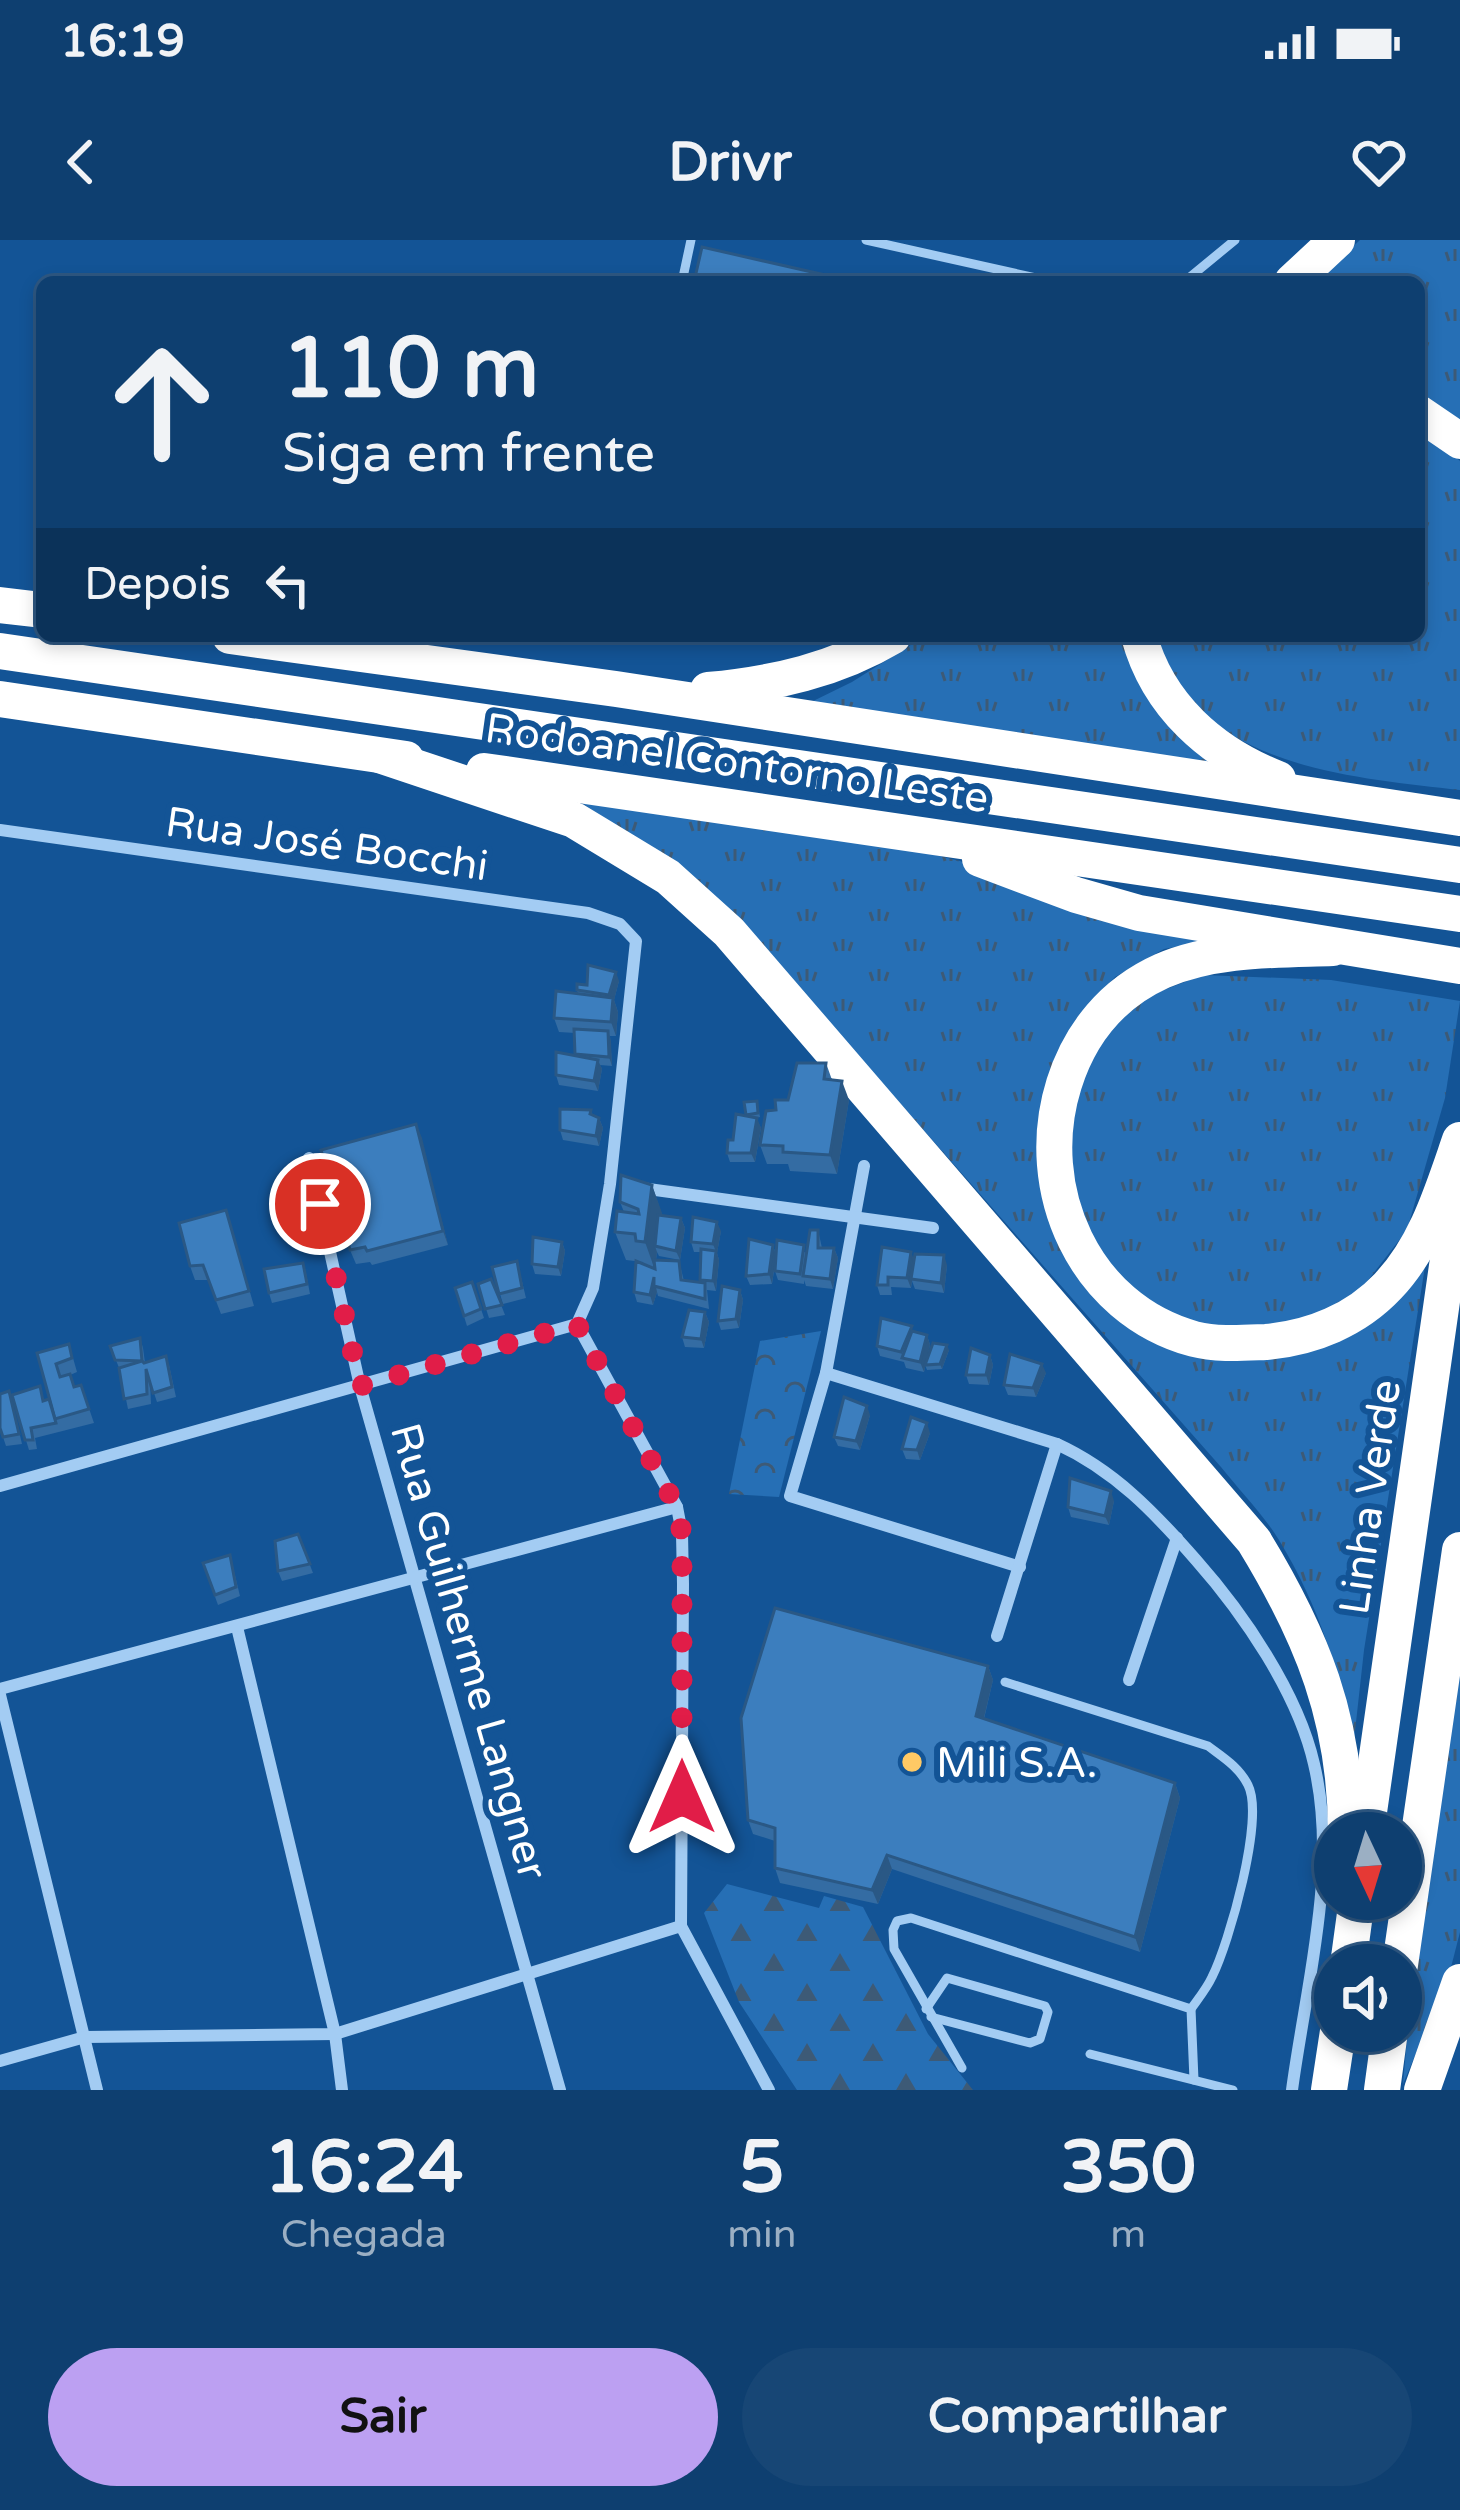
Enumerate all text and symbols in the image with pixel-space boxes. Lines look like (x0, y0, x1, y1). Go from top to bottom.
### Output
text: 16:19 (60, 15, 185, 69)
icon: back (48, 129, 114, 195)
icon: heart (1346, 129, 1412, 195)
text: Drivr (668, 130, 792, 195)
text: 110 m (282, 319, 539, 420)
icon: ahead (84, 324, 240, 480)
text: Siga em frente (282, 421, 655, 486)
icon: left (255, 552, 321, 618)
text: Depois (84, 558, 231, 612)
street label: Rodoanel Contorno Leste (482, 703, 992, 824)
street label: Rua José Bocchi (162, 797, 491, 892)
pin (269, 1153, 371, 1255)
icon: arrive (287, 1171, 353, 1237)
street label: Linha Verde (1329, 1376, 1412, 1618)
street label: Rua Guilherme Langner (379, 1417, 558, 1885)
position arrow (619, 1734, 745, 1860)
place label: Mili S.A. (936, 1738, 1098, 1789)
marker: Mili S.A. (899, 1749, 925, 1775)
north arrow (1314, 1812, 1422, 1920)
map controls (1314, 1812, 1422, 2052)
button: sound (1314, 1944, 1422, 2052)
text: 16:24 (264, 2125, 463, 2212)
text: 5 (739, 2125, 785, 2212)
text: 350 (1060, 2125, 1196, 2212)
text: Chegada (281, 2211, 447, 2258)
text: min (727, 2211, 797, 2258)
text: m (1110, 2211, 1146, 2258)
button: Sair (48, 2348, 718, 2486)
button: Compartilhar (742, 2348, 1412, 2486)

